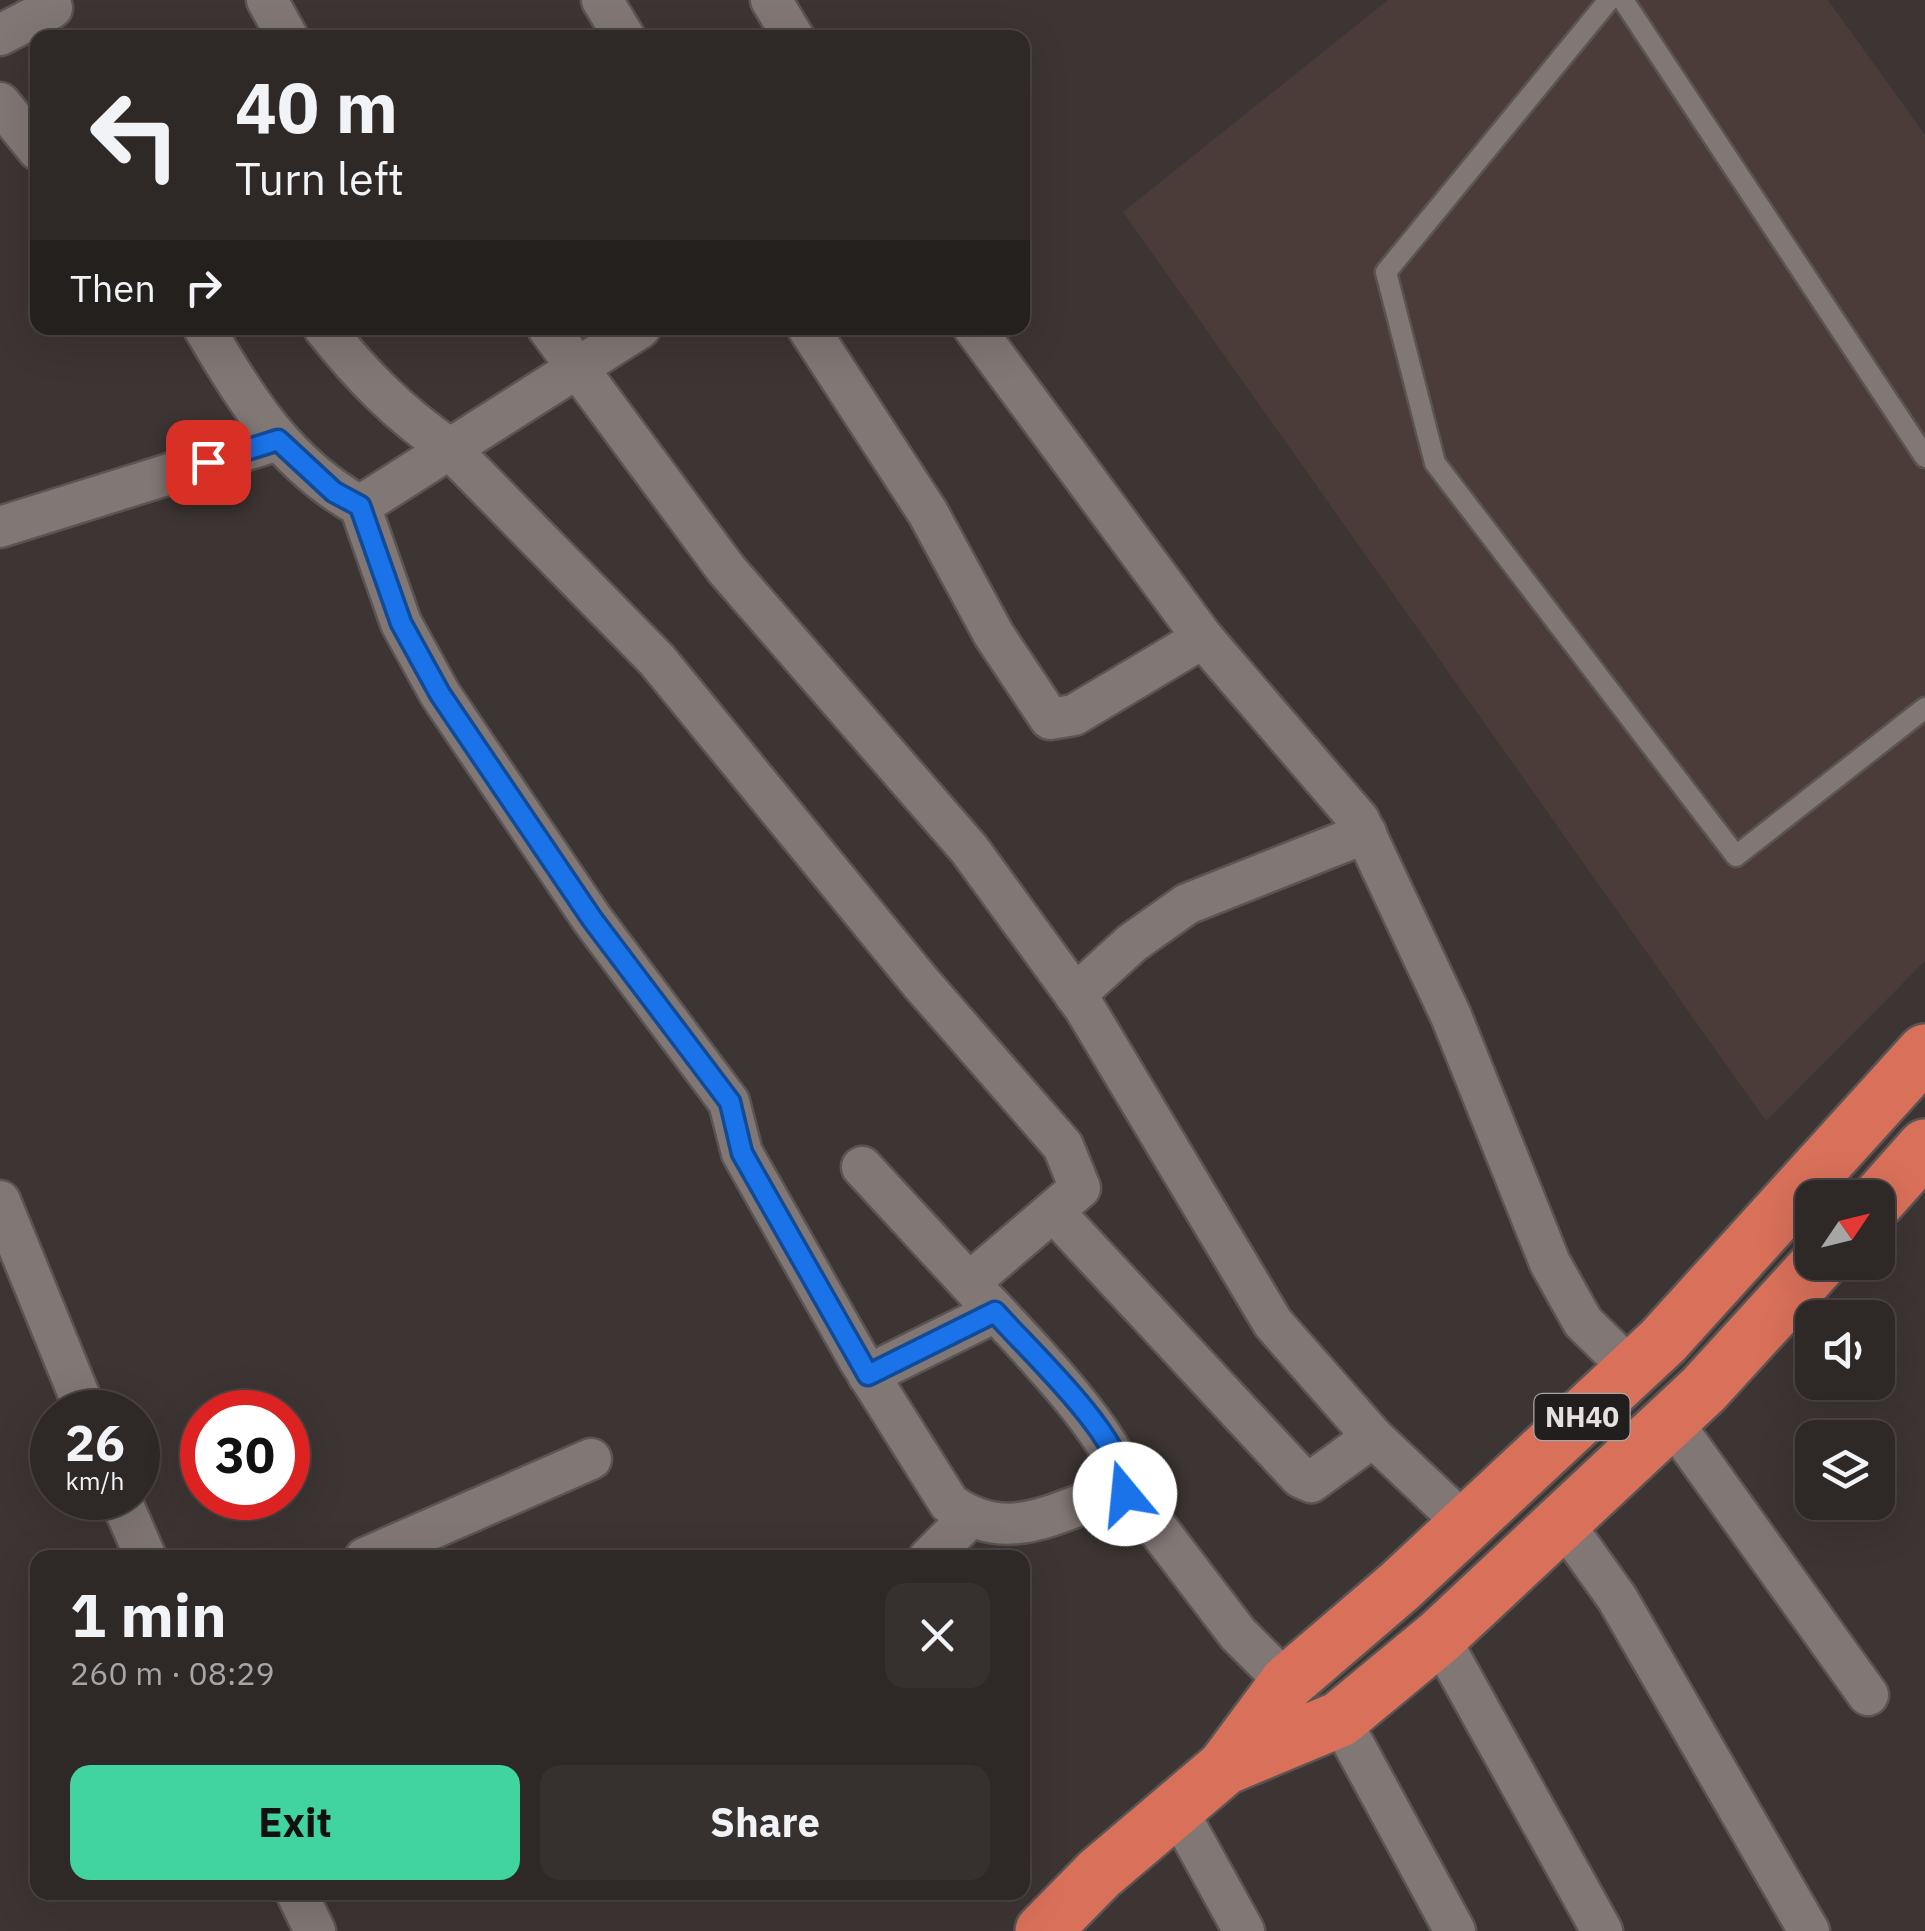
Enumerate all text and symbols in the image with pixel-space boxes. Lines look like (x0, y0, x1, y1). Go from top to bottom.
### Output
text: 40 m (235, 61, 398, 152)
icon: left (70, 70, 200, 200)
text: Turn left (235, 149, 404, 207)
icon: right (176, 260, 231, 315)
text: Then (70, 263, 156, 312)
pin (166, 420, 251, 505)
icon: arrive (181, 435, 236, 490)
north arrow (1795, 1180, 1895, 1280)
map controls (1795, 1180, 1895, 1520)
button: sound (1795, 1300, 1895, 1400)
speed limit sign: 30 (180, 1390, 310, 1520)
road number: NH40 (1534, 1394, 1630, 1440)
text: 26 (65, 1410, 125, 1475)
button: layers (1795, 1420, 1895, 1520)
position arrow (1073, 1442, 1177, 1546)
text: km/h (66, 1464, 124, 1497)
text: 1 min (70, 1575, 227, 1654)
button: close (885, 1583, 990, 1688)
text: 260 m · 08:29 (70, 1652, 275, 1694)
button: Exit (70, 1765, 520, 1880)
button: Share (540, 1765, 990, 1880)

